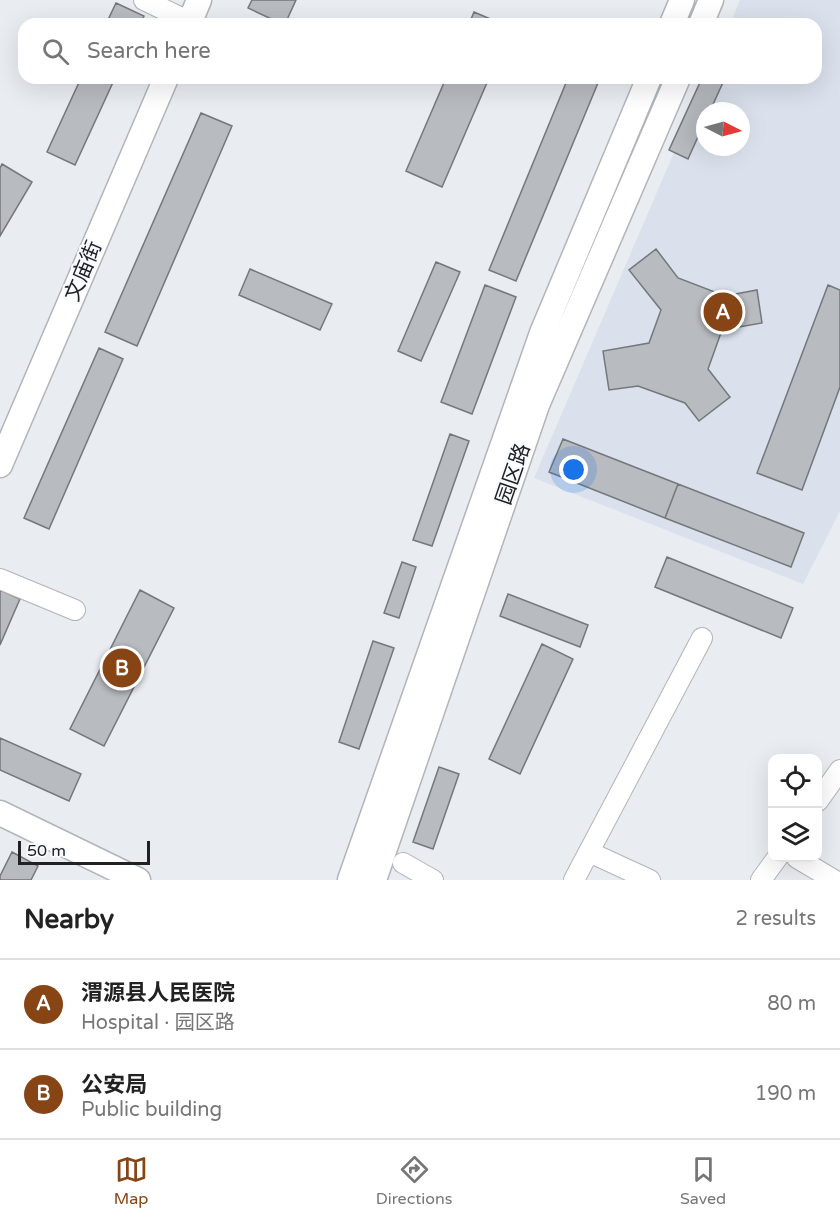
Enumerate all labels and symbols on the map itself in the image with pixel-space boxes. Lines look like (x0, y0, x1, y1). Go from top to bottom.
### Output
north arrow (696, 102, 750, 156)
street label: 文庙街 (60, 237, 107, 305)
pin: A (704, 290, 742, 334)
street label: 园区路 (491, 440, 536, 508)
your location (559, 455, 588, 484)
pin: B (102, 646, 142, 690)
scale bar (18, 838, 150, 866)

